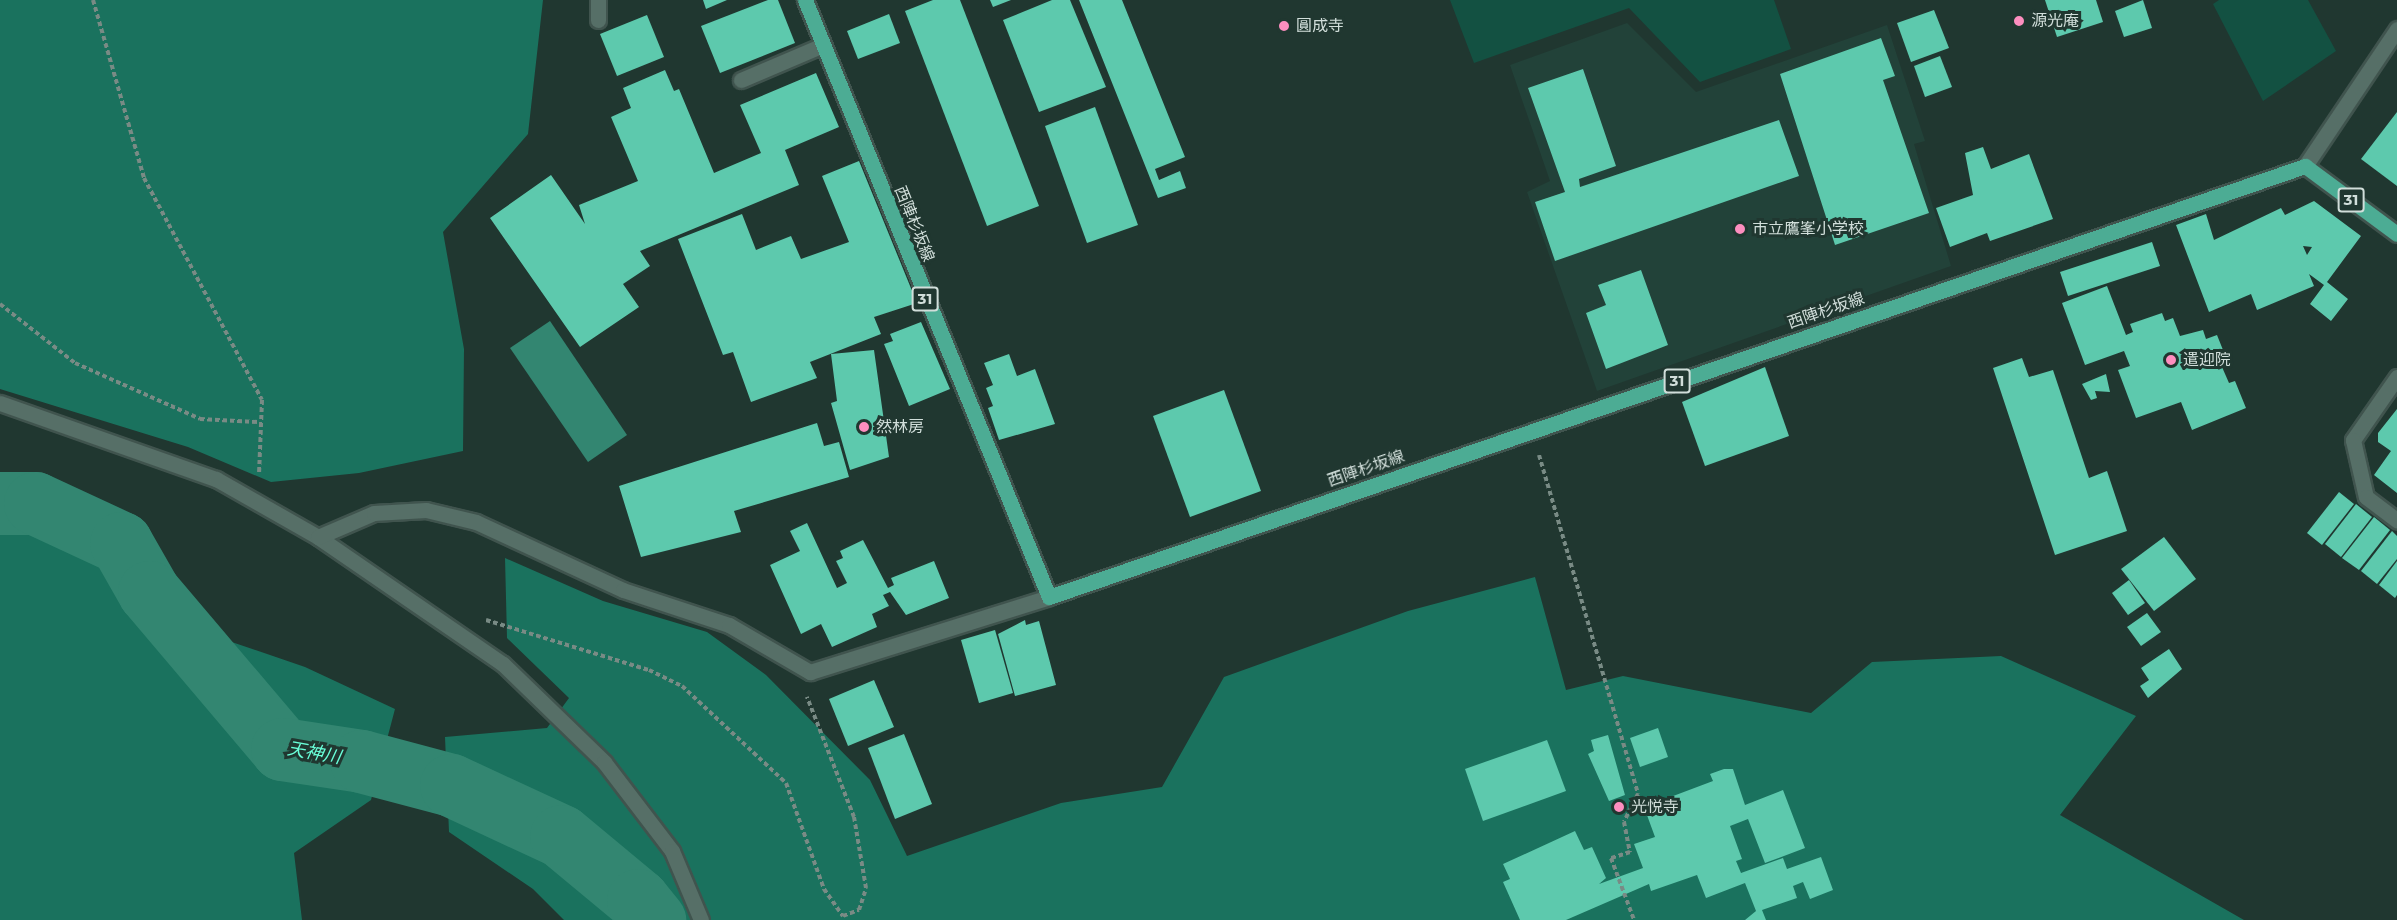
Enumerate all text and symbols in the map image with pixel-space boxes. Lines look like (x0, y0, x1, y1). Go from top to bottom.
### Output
place label: 源光庵 (2031, 11, 2079, 31)
marker: 源光庵 (2012, 14, 2026, 28)
place label: 圓成寺 (1296, 16, 1344, 36)
marker: 圓成寺 (1277, 19, 1291, 33)
street label: 西陣杉坂線 (890, 183, 938, 265)
road number: 31 (2338, 188, 2364, 212)
place label: 市立鷹峯小学校 (1752, 219, 1864, 239)
marker: 市立鷹峯小学校 (1733, 222, 1747, 236)
road number: 31 (912, 287, 938, 311)
street label: 西陣杉坂線 (1785, 289, 1867, 333)
place label: 遣迎院 (2183, 350, 2231, 370)
marker: 遣迎院 (2164, 353, 2178, 367)
road number: 31 (1664, 369, 1690, 393)
place label: 然林房 (876, 417, 924, 437)
marker: 然林房 (857, 420, 871, 434)
street label: 西陣杉坂線 (1325, 447, 1407, 491)
water label: 天神川 (286, 738, 342, 768)
place label: 光悦寺 (1631, 797, 1679, 817)
marker: 光悦寺 (1612, 800, 1626, 814)

